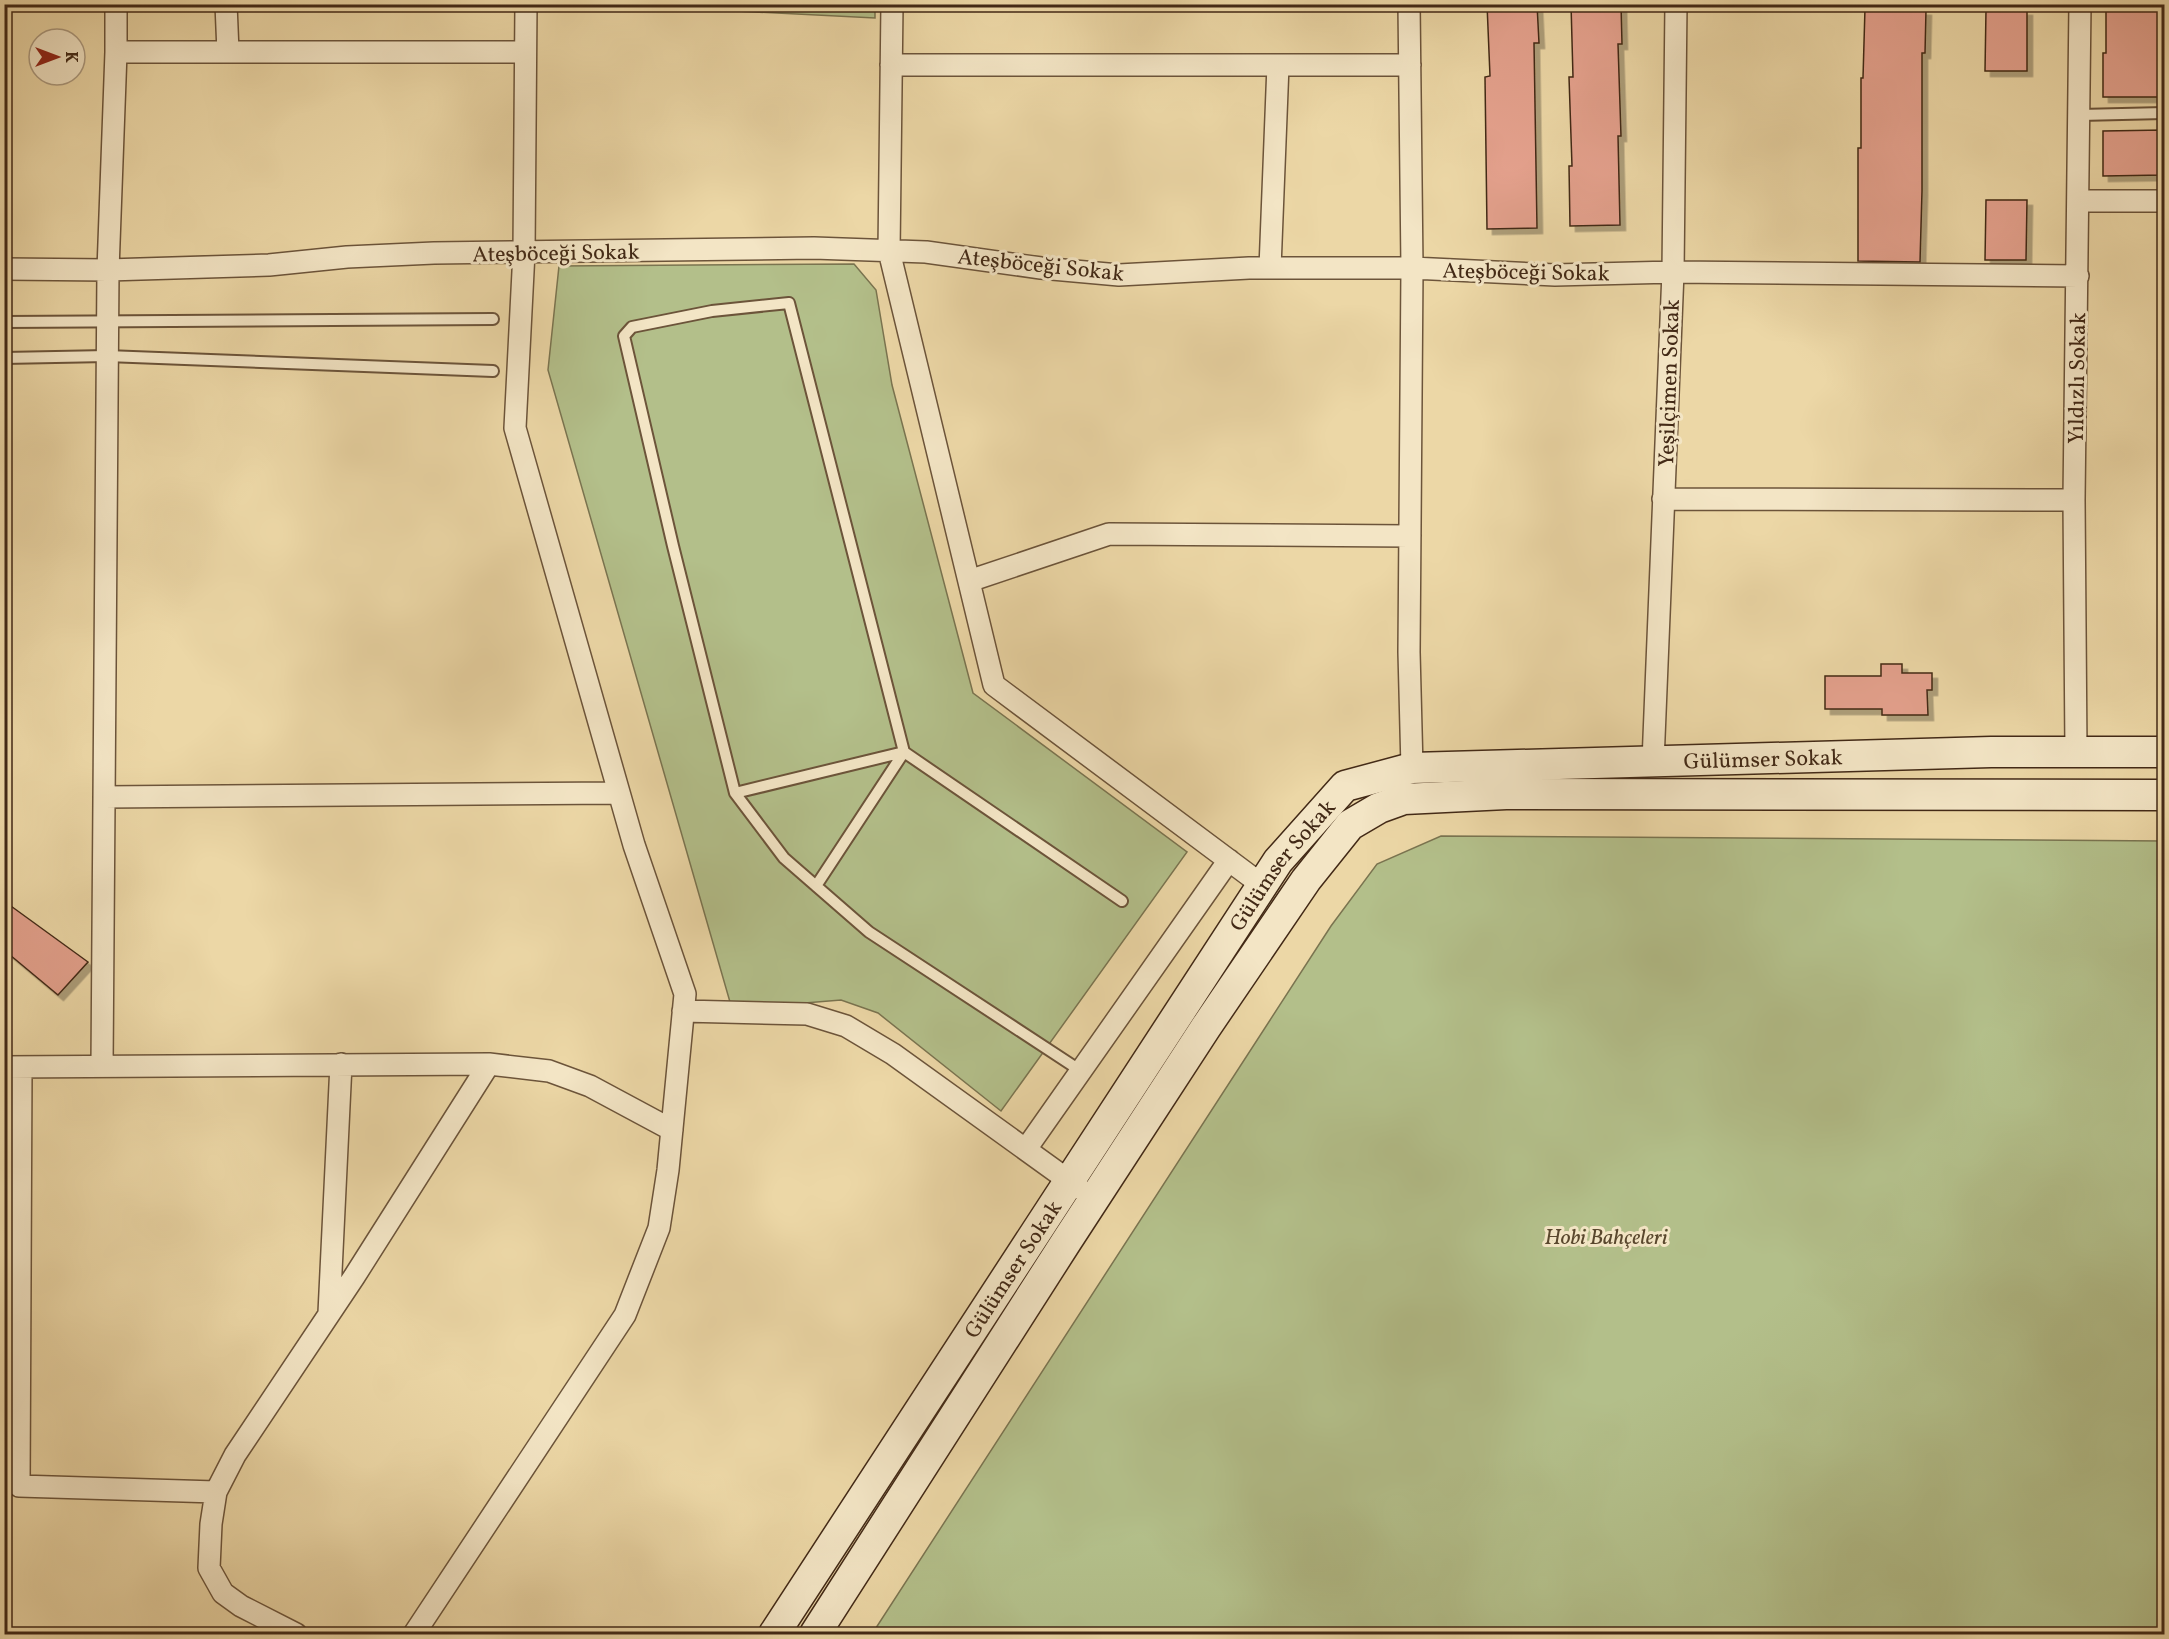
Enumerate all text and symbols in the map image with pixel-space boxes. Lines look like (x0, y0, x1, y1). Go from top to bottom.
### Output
north arrow (27, 27, 87, 87)
text: K (59, 51, 81, 63)
street label: Ateşböceği Sokak (472, 238, 640, 271)
street label: Ateşböceği Sokak (956, 242, 1126, 291)
street label: Ateşböceği Sokak (1442, 257, 1610, 290)
street label: Yeşilçimen Sokak (1652, 299, 1689, 467)
street label: Yıldızlı Sokak (2062, 312, 2095, 444)
street label: Gülümser Sokak (1683, 743, 1843, 778)
street label: Gülümser Sokak (1223, 794, 1344, 938)
street label: Gülümser Sokak (958, 1195, 1071, 1345)
park label: Hobi Bahçeleri (1544, 1223, 1668, 1254)

